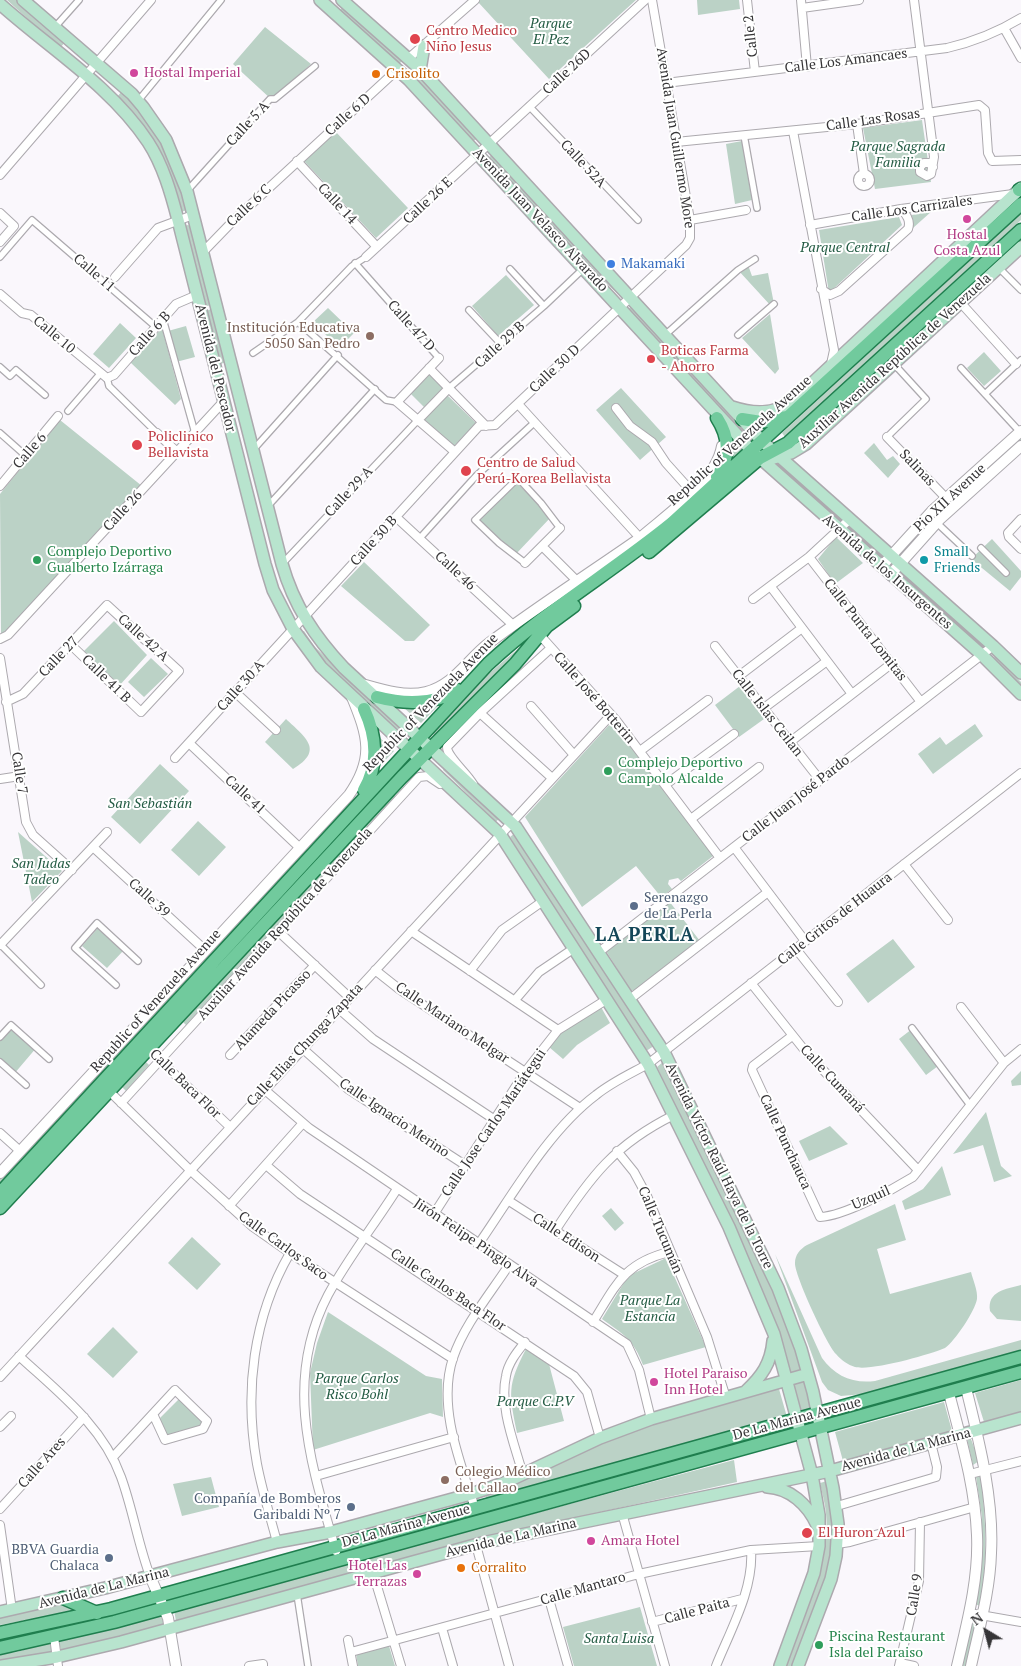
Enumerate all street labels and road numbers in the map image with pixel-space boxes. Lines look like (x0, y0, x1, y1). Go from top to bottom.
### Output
street label: Calle 2 (740, 14, 762, 58)
street label: Calle 26D (539, 45, 595, 99)
street label: Calle Los Amancaes (784, 45, 908, 77)
street label: Avenida Juan Guillermo More (652, 46, 698, 230)
street label: Calle 6 D (322, 90, 374, 140)
street label: Calle 5 A (223, 98, 273, 150)
street label: Calle Las Rosas (825, 105, 921, 135)
street label: Calle 52A (557, 137, 609, 191)
street label: Avenida Juan Velasco Alvarado (469, 144, 611, 296)
street label: Calle 26 E (400, 174, 456, 228)
street label: Calle 14 (314, 180, 360, 228)
street label: Calle 6 C (223, 181, 275, 231)
street label: Calle Los Carrizales (850, 192, 974, 226)
street label: Calle 11 (70, 250, 118, 296)
street label: Auxiliar Avenida República de Venezuela (795, 270, 995, 452)
street label: Calle 47 D (384, 297, 438, 355)
street label: Avenida del Pescador (191, 302, 239, 434)
street label: Calle 6 B (126, 308, 174, 360)
street label: Calle 10 (29, 313, 79, 357)
street label: Calle 29 B (471, 318, 529, 372)
street label: Calle 30 D (526, 341, 584, 397)
street label: Republic of Venezuela Avenue (665, 372, 815, 510)
street label: Calle 6 (10, 429, 50, 473)
street label: Salinas (896, 446, 938, 490)
street label: Pio XII Avenue (911, 460, 989, 536)
street label: Calle 29 A (321, 463, 377, 521)
street label: Calle 26 (100, 487, 146, 535)
street label: Avenida de los Insurgentes (819, 511, 955, 633)
street label: Calle 30 B (347, 512, 401, 570)
street label: Calle 46 (431, 548, 479, 594)
street label: Calle Punta Lomitas (820, 575, 910, 685)
street label: Calle 42 A (114, 611, 172, 665)
street label: Republic of Venezuela Avenue (360, 630, 502, 776)
street label: Calle 27 (36, 633, 82, 681)
street label: Calle José Botterin (550, 649, 638, 747)
street label: Calle 41 B (78, 651, 134, 707)
street label: Calle 30 A (214, 657, 268, 715)
street label: Calle Islas Ceilan (728, 666, 806, 760)
street label: Calle 7 (7, 751, 31, 795)
street label: Calle Juan José Pardo (739, 752, 853, 846)
street label: Calle 41 (221, 772, 269, 818)
street label: Auxiliar Avenida República de Venezuela (194, 824, 376, 1024)
street label: Calle Gritos de Huaura (774, 869, 896, 969)
street label: Calle 39 (125, 875, 173, 921)
street label: Republic of Venezuela Avenue (87, 926, 225, 1076)
street label: Alameda Picasso (231, 966, 315, 1054)
street label: Calle Mariano Melgar (392, 979, 512, 1067)
street label: Calle Elias Chunga Zapata (243, 980, 367, 1110)
street label: Calle Cumaná (796, 1042, 868, 1116)
street label: Calle Baca Flor (146, 1046, 224, 1122)
street label: Calle Jose Carlos Mariátegui (438, 1046, 550, 1200)
street label: Avenida Víctor Raúl Haya de la Torre (662, 1060, 776, 1272)
street label: Calle Ignacio Merino (336, 1075, 452, 1161)
street label: Calle Punchauca (756, 1092, 814, 1192)
street label: Uzquil (849, 1182, 893, 1214)
street label: Calle Tucumán (634, 1184, 686, 1276)
street label: Jirón Felipe Pinglo Alva (410, 1195, 542, 1291)
street label: Calle Carlos Saco (235, 1208, 331, 1284)
street label: Calle Edison (529, 1210, 603, 1266)
street label: Calle Carlos Baca Flor (387, 1245, 509, 1335)
street label: De La Marina Avenue (731, 1394, 863, 1444)
street label: Avenida de La Marina (839, 1425, 973, 1475)
street label: Calle Ares (15, 1434, 69, 1492)
street label: De La Marina Avenue (340, 1501, 472, 1551)
street label: Avenida de La Marina (444, 1515, 578, 1561)
street label: Avenida de La Marina (37, 1564, 171, 1612)
street label: Calle Mantaro (538, 1569, 628, 1609)
street label: Calle 9 (903, 1573, 927, 1617)
street label: Calle Paita (663, 1594, 731, 1628)

